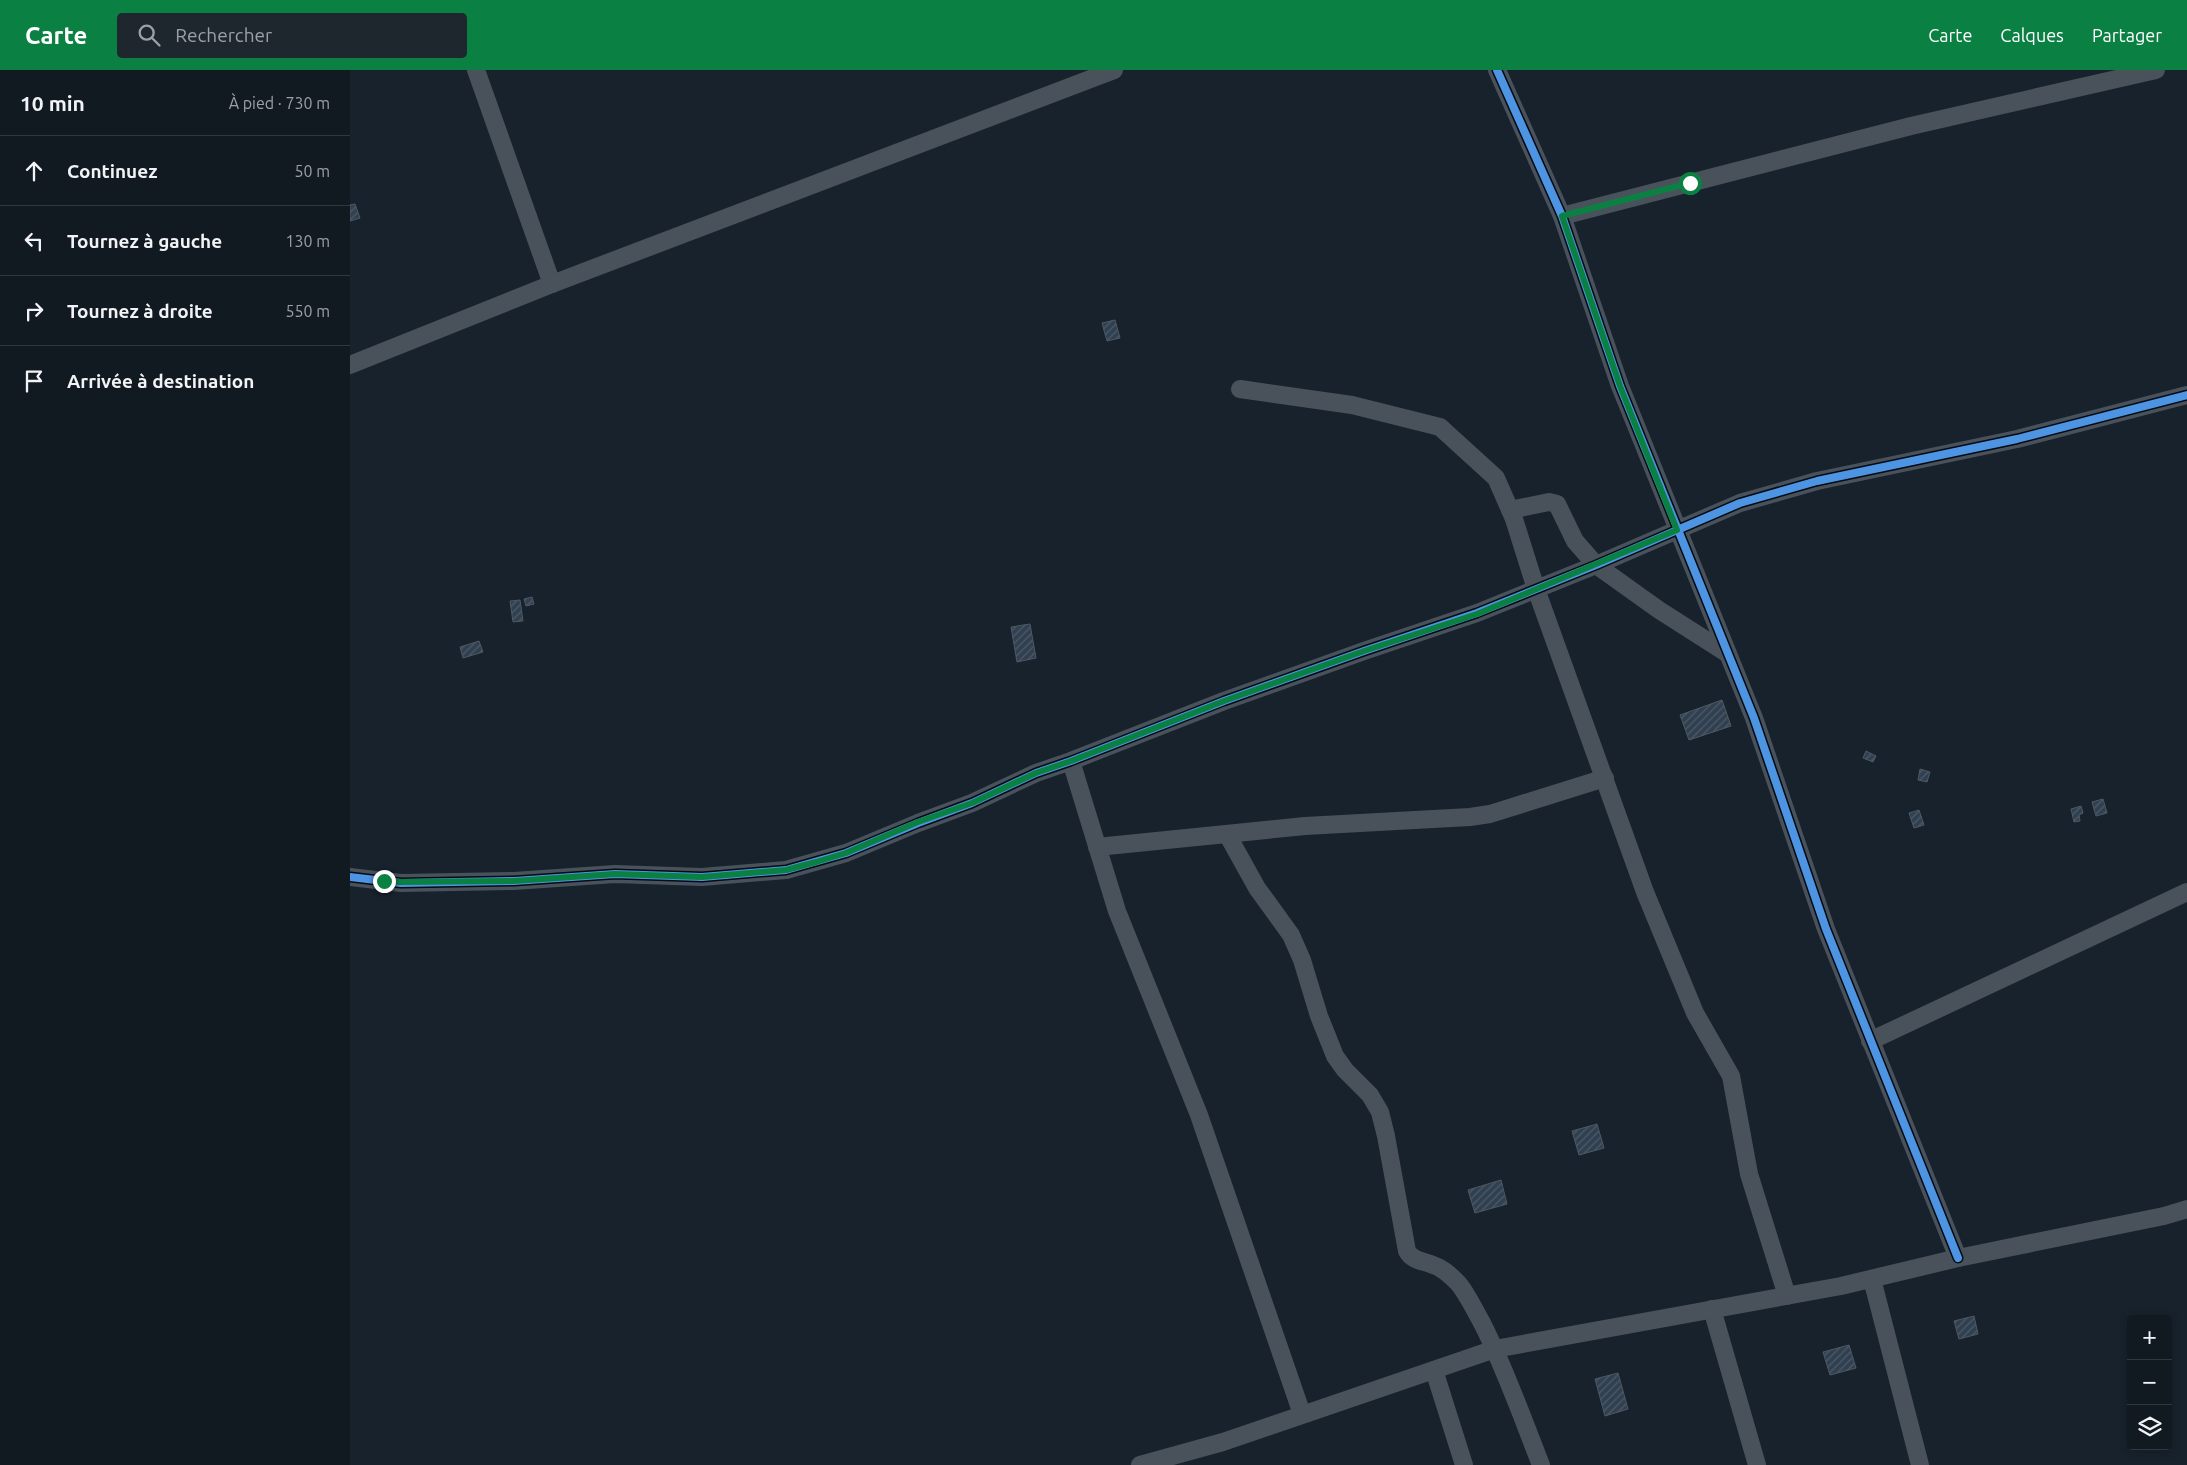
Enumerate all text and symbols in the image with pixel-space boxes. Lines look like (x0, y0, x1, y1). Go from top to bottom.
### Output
search box (117, 13, 467, 58)
icon: search (135, 21, 163, 49)
text: Carte (25, 22, 87, 49)
text: Rechercher (175, 24, 272, 46)
text: Carte (1928, 25, 1972, 45)
text: Calques (2000, 25, 2064, 45)
text: Partager (2092, 25, 2162, 45)
text: 10 min (20, 91, 85, 115)
text: À pied · 730 m (229, 94, 330, 112)
icon: ahead (20, 157, 48, 185)
text: Continuez (67, 160, 157, 182)
text: 50 m (294, 162, 330, 180)
route start (1679, 172, 1702, 195)
icon: left (20, 227, 48, 255)
text: Tournez à gauche (67, 230, 222, 252)
text: 130 m (285, 232, 330, 250)
icon: right (20, 297, 48, 325)
text: Tournez à droite (67, 300, 213, 322)
text: 550 m (285, 302, 330, 320)
icon: arrive (20, 367, 48, 395)
text: Arrivée à destination (67, 370, 254, 392)
route end (373, 870, 396, 893)
map controls (2127, 1315, 2172, 1450)
button: + (2127, 1315, 2172, 1360)
button: − (2127, 1360, 2172, 1405)
button: layers (2127, 1405, 2172, 1450)

